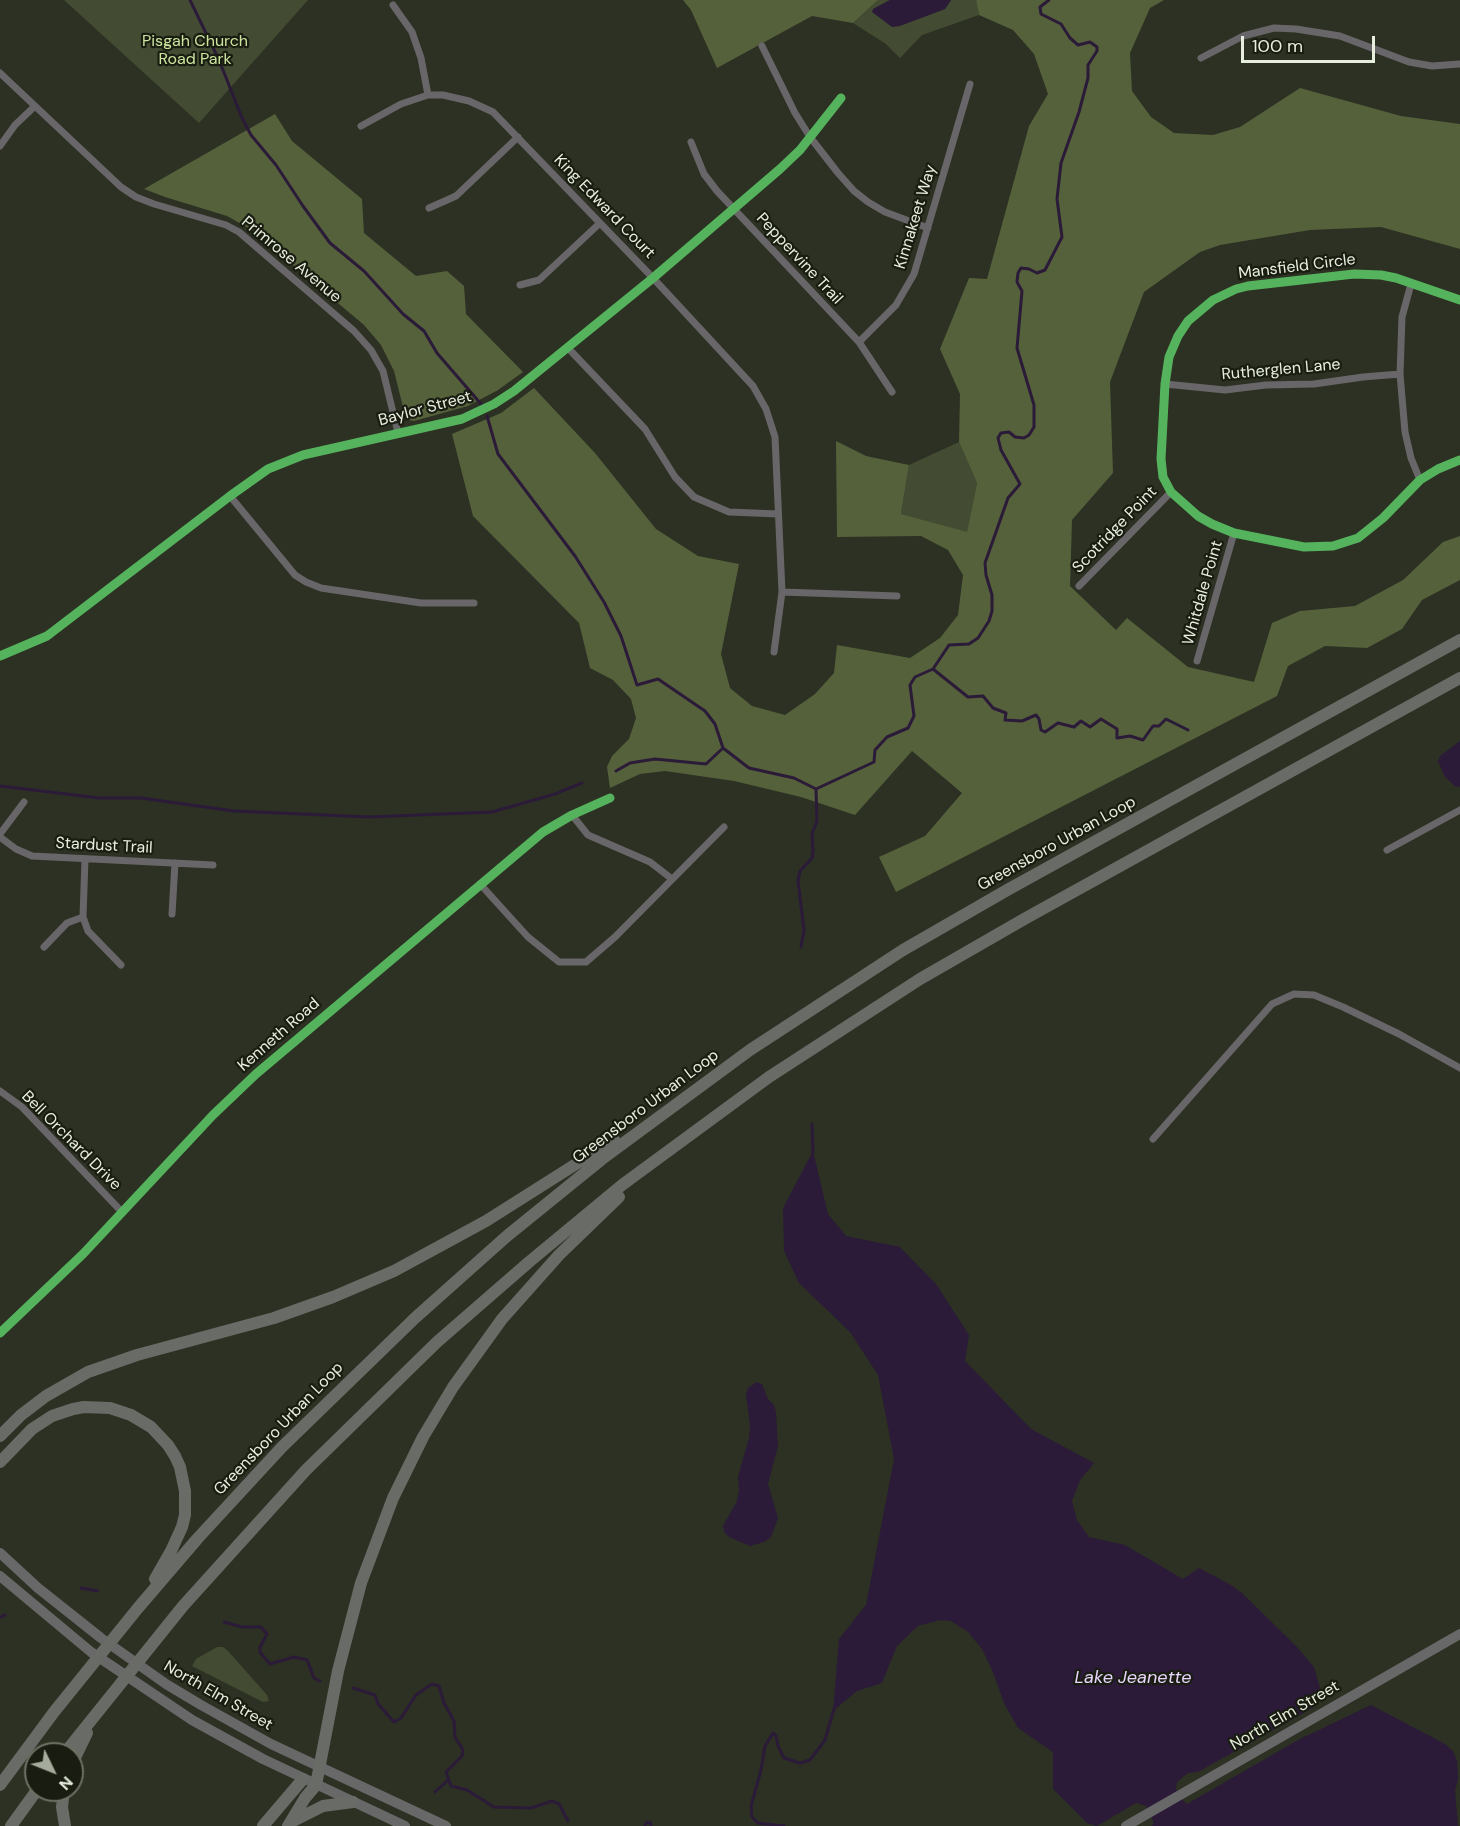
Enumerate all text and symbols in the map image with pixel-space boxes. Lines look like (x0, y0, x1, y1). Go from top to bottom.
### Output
scale bar (1244, 24, 1378, 62)
park label: Pisgah Church Road Park (142, 32, 248, 70)
text: 100 m (1252, 34, 1303, 58)
street label: King Edward Court (549, 151, 659, 263)
street label: Kinnakeet Way (891, 162, 941, 272)
street label: Peppervine Trail (752, 209, 846, 309)
street label: Primrose Avenue (237, 213, 345, 307)
street label: Mansfield Circle (1237, 250, 1357, 284)
street label: Rutherglen Lane (1221, 355, 1341, 385)
street label: Baylor Street (376, 387, 474, 431)
street label: Scotridge Point (1069, 483, 1161, 577)
street label: Whitdale Point (1179, 539, 1227, 647)
street label: Greensboro Urban Loop (975, 793, 1139, 895)
street label: Stardust Trail (55, 834, 153, 858)
street label: Kenneth Road (234, 994, 324, 1076)
street label: Greensboro Urban Loop (569, 1046, 723, 1168)
street label: Bell Orchard Drive (17, 1087, 125, 1195)
street label: Greensboro Urban Loop (210, 1358, 348, 1500)
street label: North Elm Street (160, 1657, 276, 1735)
water label: Lake Jeanette (1074, 1667, 1192, 1689)
street label: North Elm Street (1227, 1677, 1343, 1755)
north arrow (24, 1742, 84, 1802)
text: N (54, 1772, 78, 1795)

